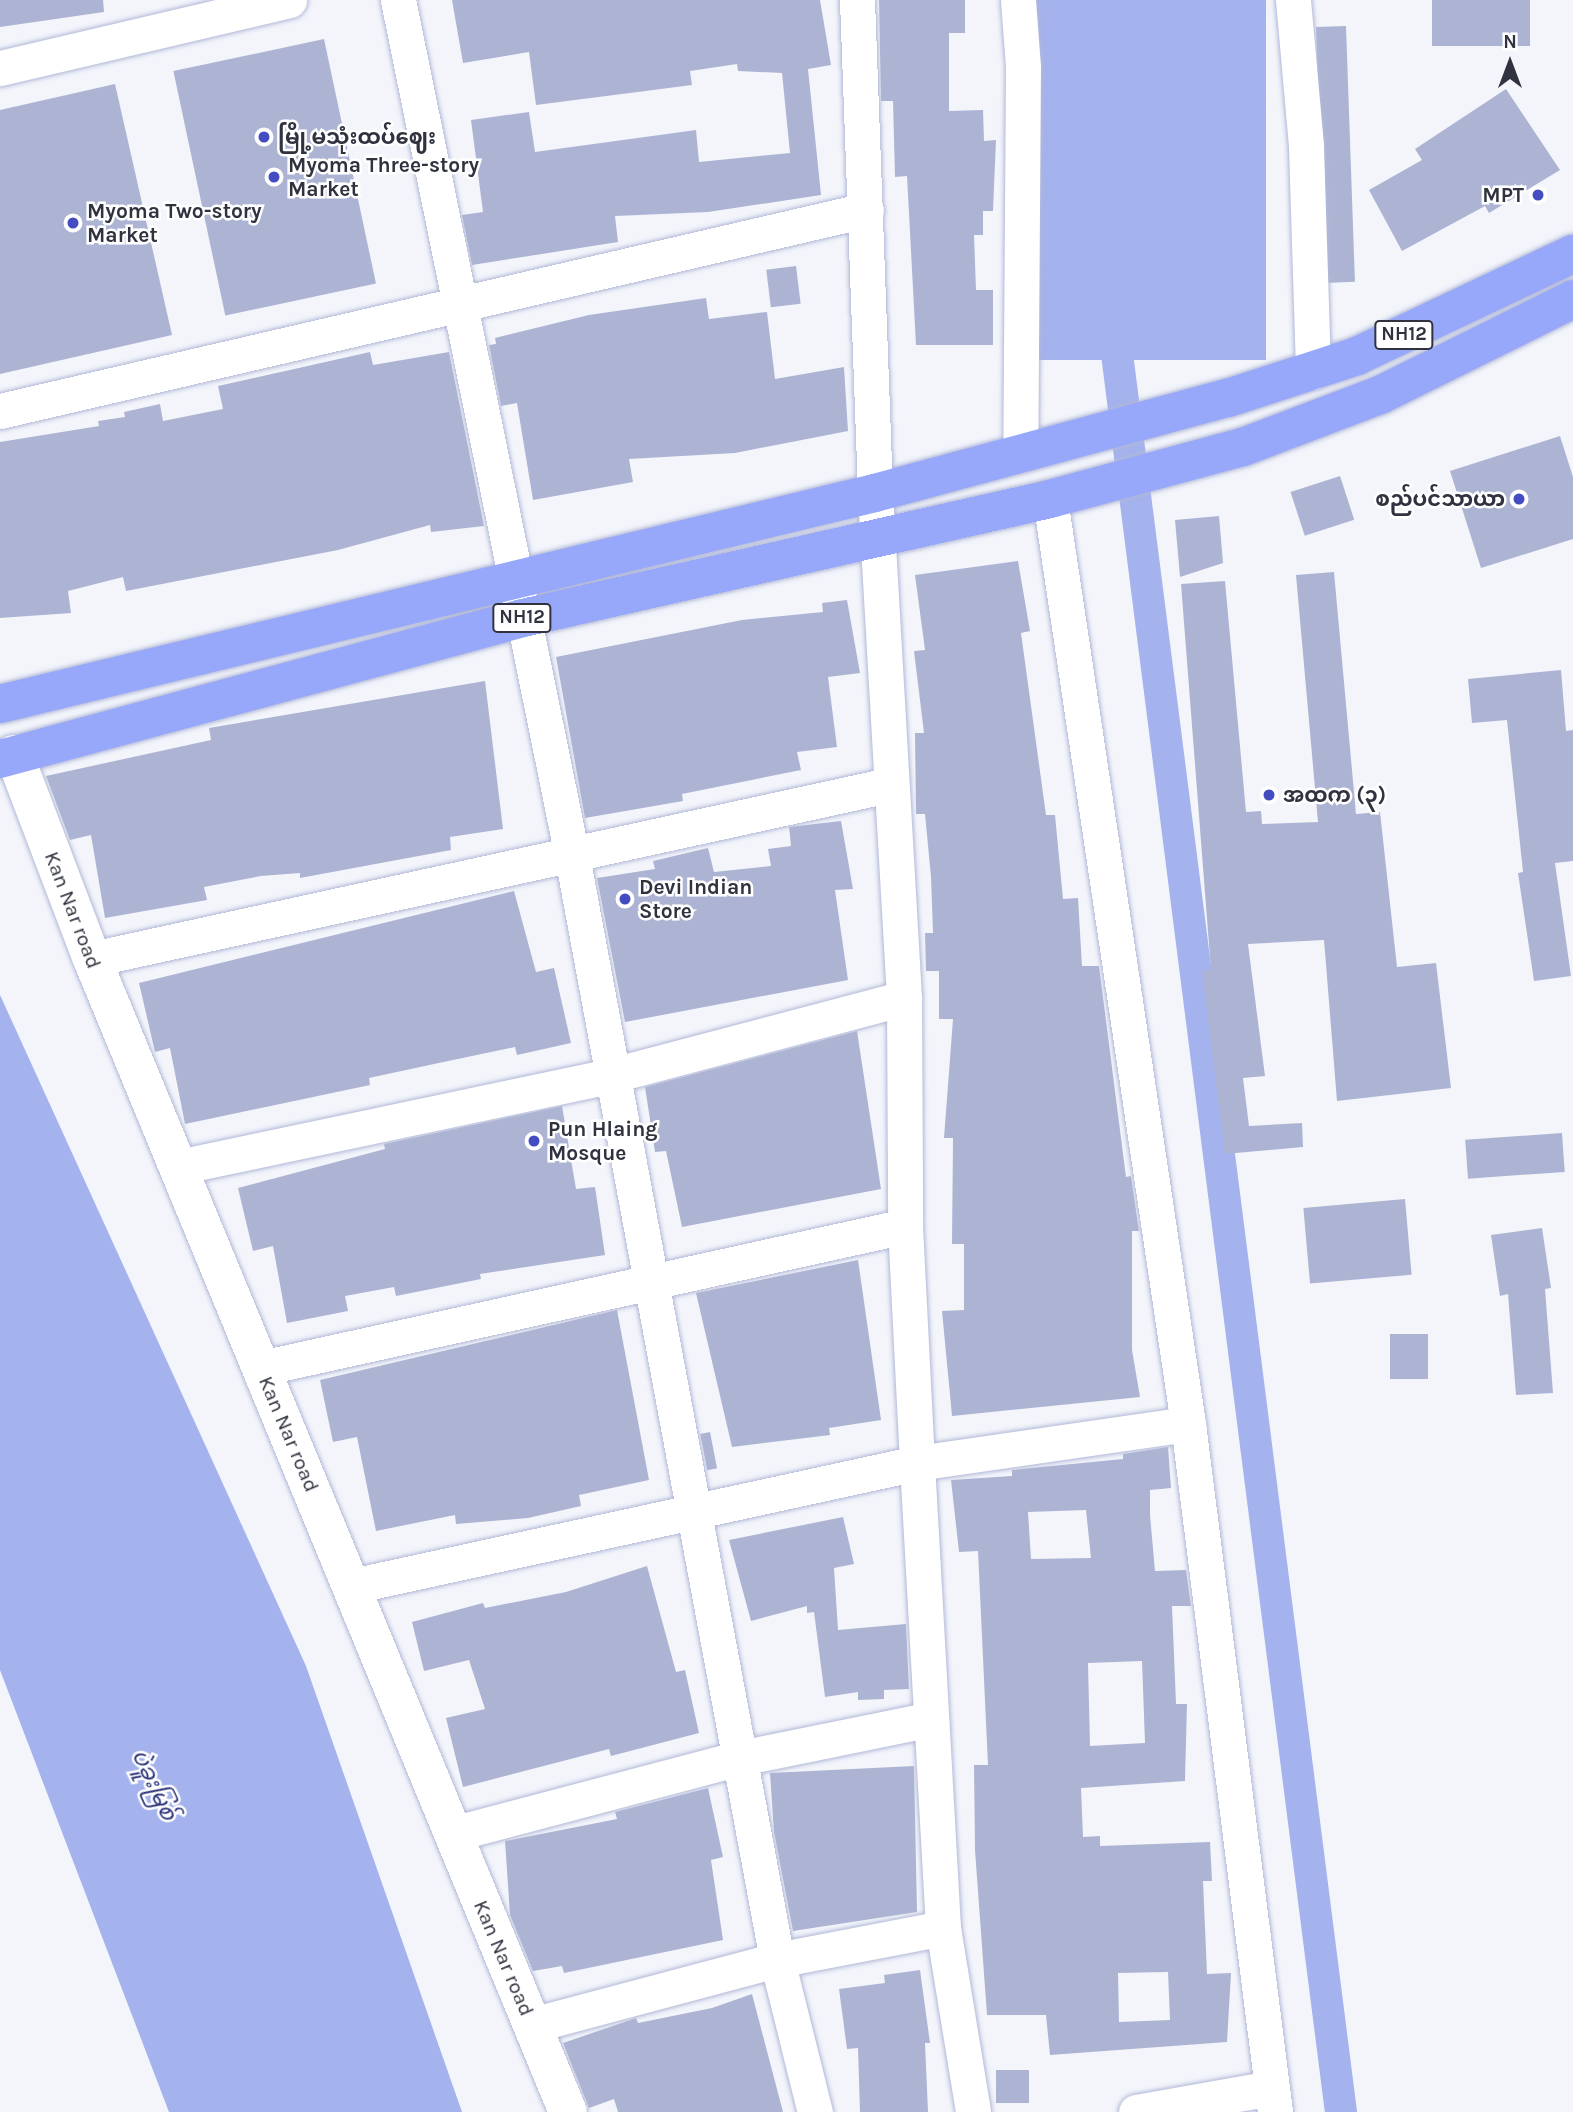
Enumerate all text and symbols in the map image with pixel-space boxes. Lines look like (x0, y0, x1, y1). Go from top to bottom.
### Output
north arrow (1475, 28, 1545, 98)
text: N (1503, 31, 1517, 53)
place label: မြို့မသုံးထပ်ဈေး (278, 124, 436, 150)
marker: မြို့မသုံးထပ်ဈေး (256, 129, 272, 145)
place label: Myoma Three-story Market (288, 152, 479, 202)
marker: Myoma Three-story Market (266, 169, 282, 185)
place label: MPT (1482, 182, 1524, 208)
marker: MPT (1530, 187, 1546, 203)
place label: Myoma Two-story Market (87, 198, 262, 248)
marker: Myoma Two-story Market (65, 215, 81, 231)
road number: NH12 (1374, 320, 1434, 350)
place label: စည်ပင်သာယာ (1375, 486, 1505, 512)
marker: စည်ပင်သာယာ (1511, 491, 1527, 507)
road number: NH12 (492, 603, 552, 634)
place label: အထက (၃) (1283, 782, 1386, 808)
marker: အထက (၃) (1261, 787, 1277, 803)
street label: Kan Nar road (39, 848, 107, 972)
place label: Devi Indian Store (639, 874, 752, 924)
marker: Devi Indian Store (617, 891, 633, 907)
place label: Pun Hlaing Mosque (548, 1116, 657, 1166)
marker: Pun Hlaing Mosque (526, 1133, 542, 1149)
street label: Kan Nar road (253, 1372, 325, 1496)
water label: ပဲခူးမြစ် (126, 1745, 182, 1825)
street label: Kan Nar road (468, 1896, 540, 2020)

